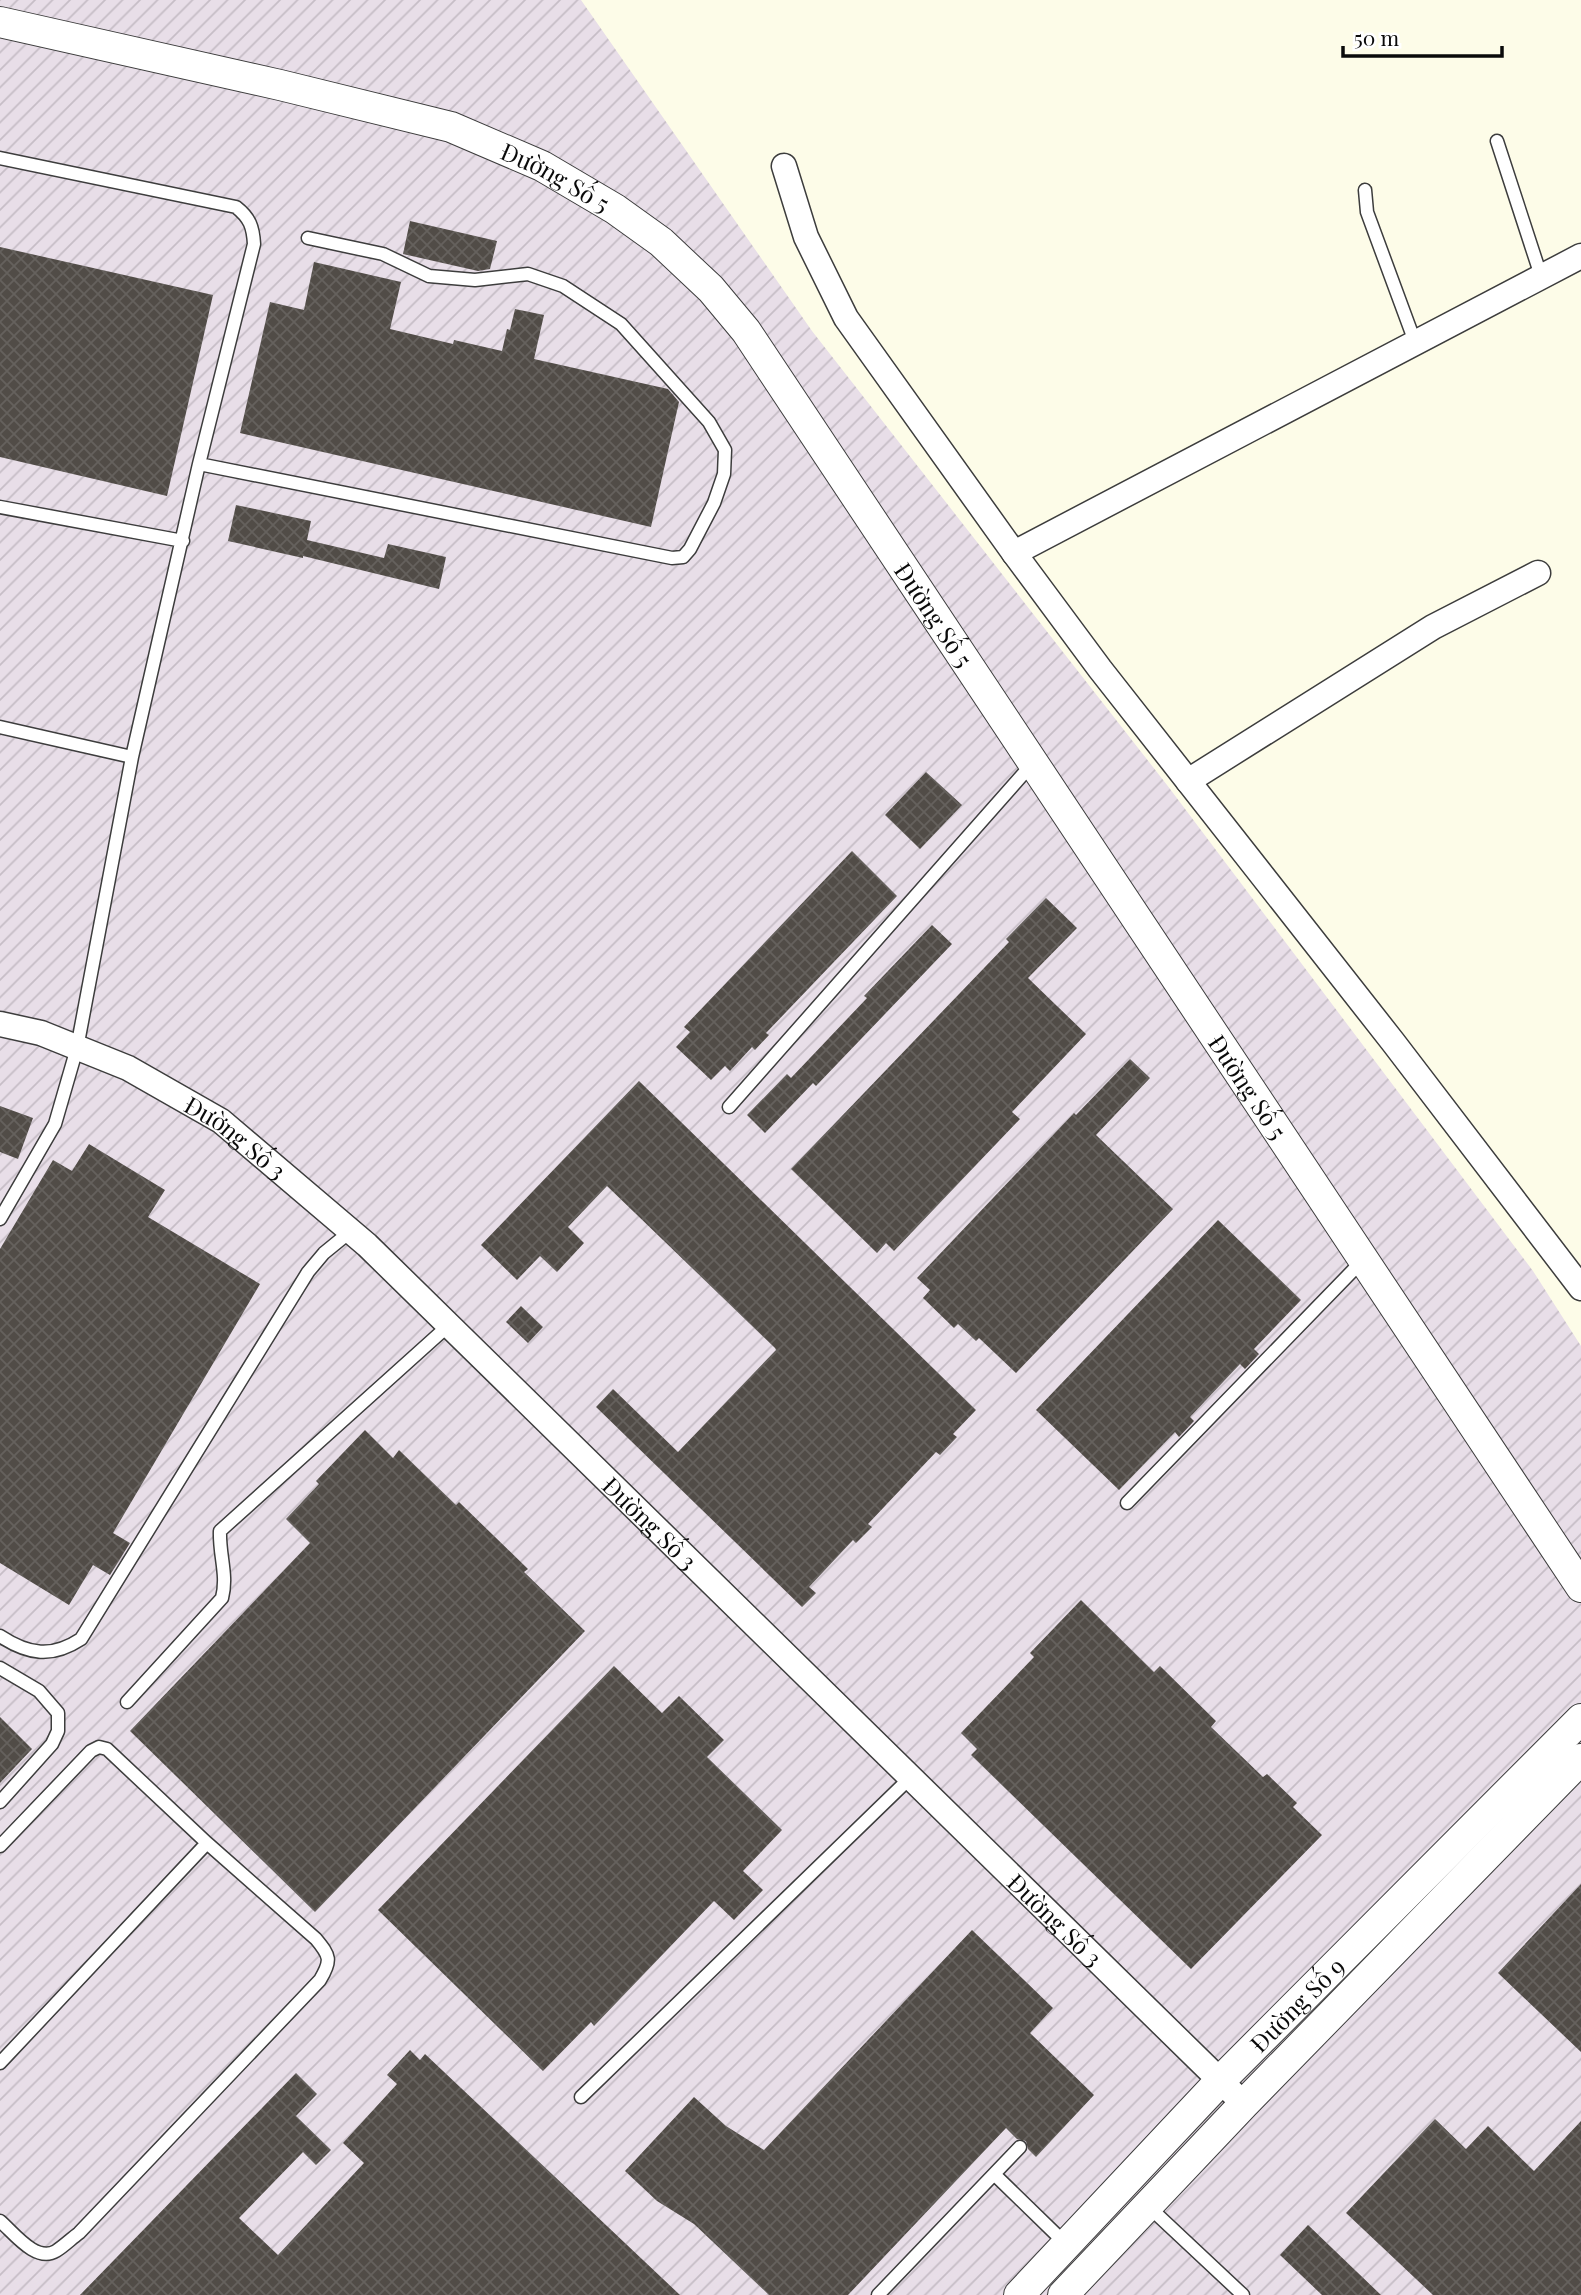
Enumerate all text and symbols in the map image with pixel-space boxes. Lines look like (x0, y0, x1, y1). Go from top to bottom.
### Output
scale bar (1343, 14, 1502, 58)
text: 50 m (1354, 23, 1400, 51)
street label: Đường Số 5 (496, 134, 616, 219)
street label: Đường Số 5 (888, 556, 981, 673)
street label: Đường Số 5 (1202, 1028, 1295, 1145)
street label: Đường Số 3 (179, 1088, 293, 1186)
street label: Đường Số 3 (596, 1469, 704, 1576)
street label: Đường Số 3 (1001, 1866, 1110, 1973)
street label: Đường Số 9 (1242, 1950, 1351, 2059)

